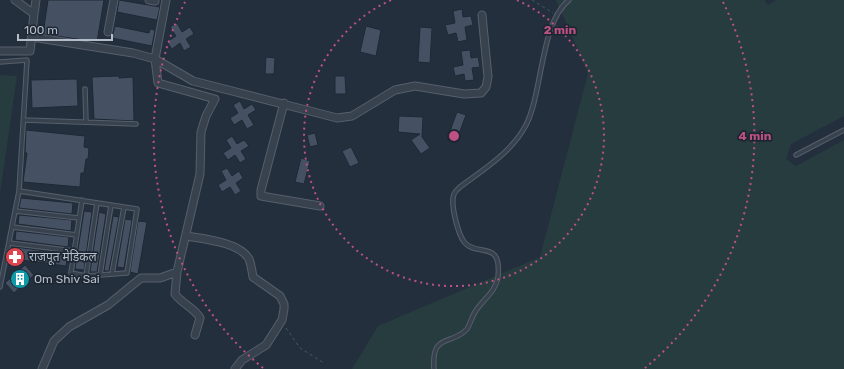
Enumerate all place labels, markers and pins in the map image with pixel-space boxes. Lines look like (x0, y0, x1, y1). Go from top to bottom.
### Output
centre of rings (447, 129, 461, 143)
pharmacy icon: राजपूत मेडिकल (4, 246, 26, 268)
place label: राजपूत मेडिकल (29, 249, 97, 265)
building icon: Om Shiv Sai (9, 268, 31, 290)
place label: Om Shiv Sai (34, 272, 100, 286)

